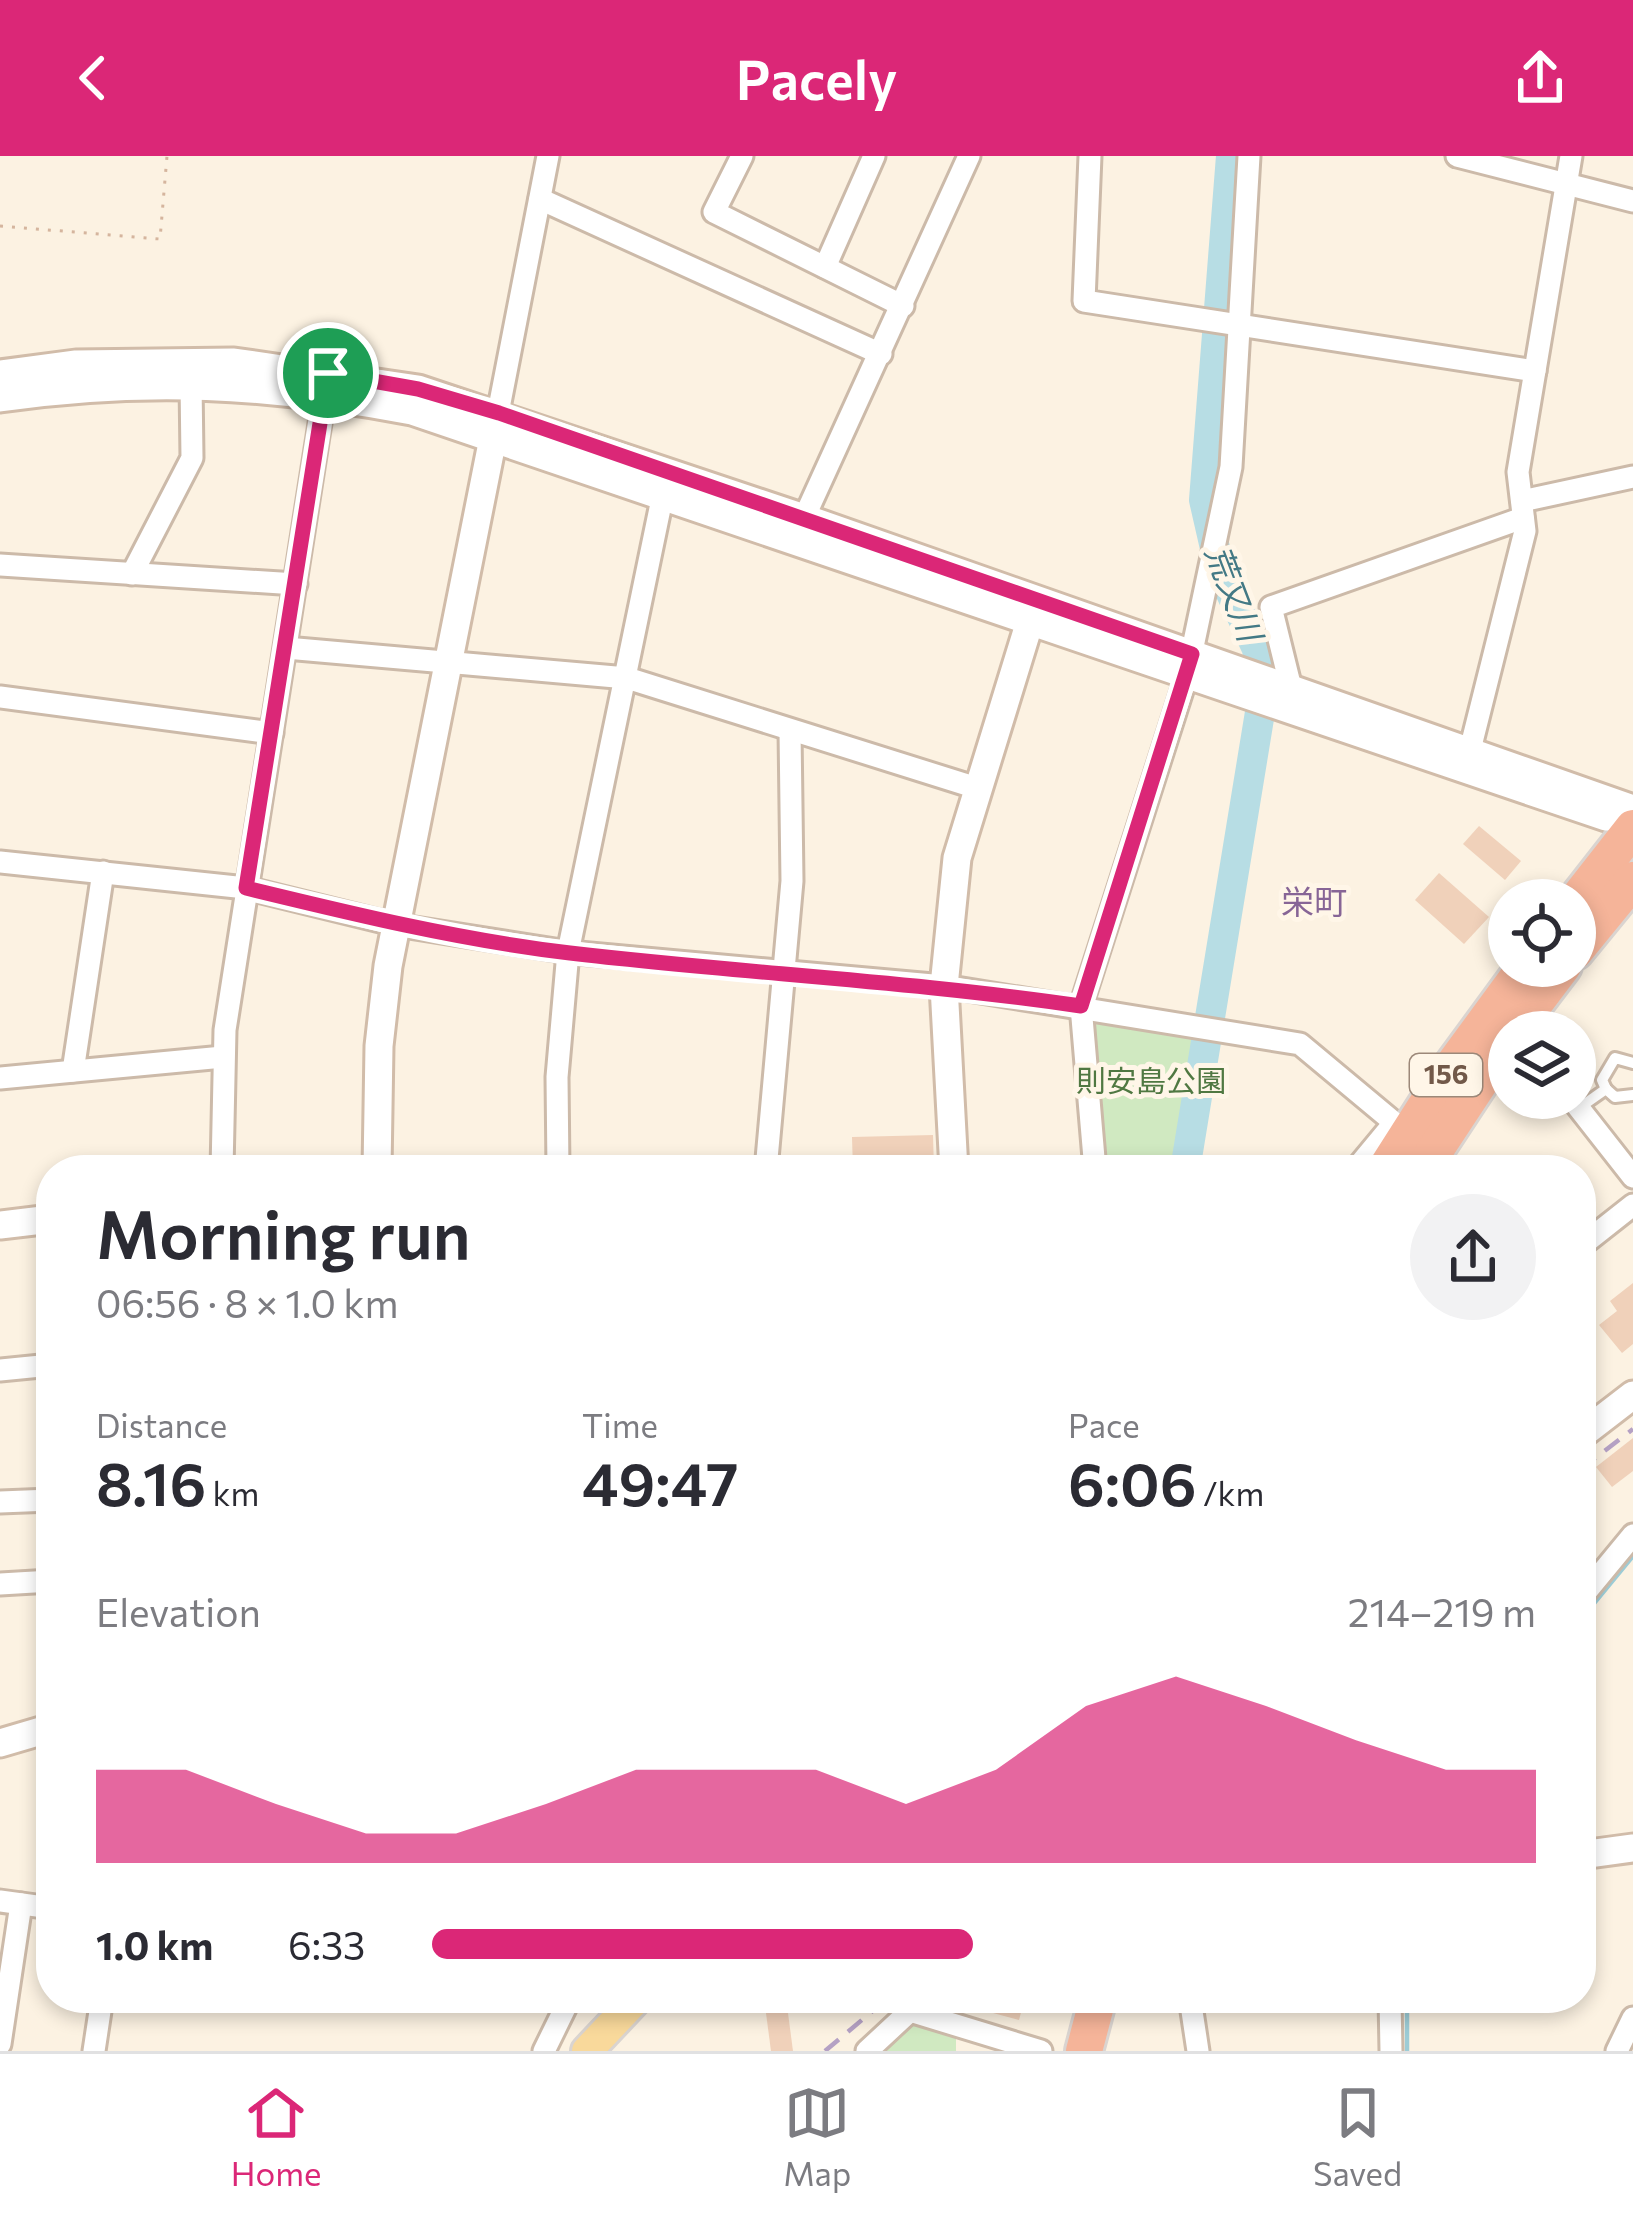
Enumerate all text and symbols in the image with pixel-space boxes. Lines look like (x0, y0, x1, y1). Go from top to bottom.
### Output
icon: back (60, 45, 126, 111)
text: Pacely (736, 45, 897, 111)
icon: share (1507, 45, 1573, 111)
pin (277, 322, 379, 424)
icon: arrive (295, 340, 361, 406)
water label: 荒又川 (1199, 539, 1273, 649)
map controls (1488, 879, 1596, 1119)
button: locate (1488, 879, 1596, 987)
district label: 栄町 (1281, 880, 1347, 921)
button: layers (1488, 1011, 1596, 1119)
road number: 156 (1410, 1054, 1482, 1096)
park label: 則安島公園 (1076, 1061, 1226, 1098)
text: Morning run (96, 1192, 471, 1273)
button: share (1410, 1194, 1536, 1320)
text: 06:56 · 8 × 1.0 km (96, 1278, 399, 1326)
text: Distance (96, 1404, 227, 1445)
text: Time (582, 1404, 658, 1445)
text: Pace (1068, 1404, 1140, 1445)
text: 8.16 (96, 1445, 206, 1518)
text: 49:47 (582, 1445, 739, 1518)
text: 6:06 (1068, 1445, 1197, 1518)
text: km (206, 1472, 259, 1513)
text: /km (1197, 1472, 1264, 1513)
text: Elevation (96, 1587, 261, 1635)
text: 214–219 m (1348, 1587, 1536, 1635)
text: 1.0 km (96, 1920, 213, 1968)
text: 6:33 (288, 1920, 365, 1968)
tab: Home (231, 2080, 322, 2193)
tab: Map (783, 2080, 851, 2193)
tab: Saved (1313, 2080, 1402, 2193)

